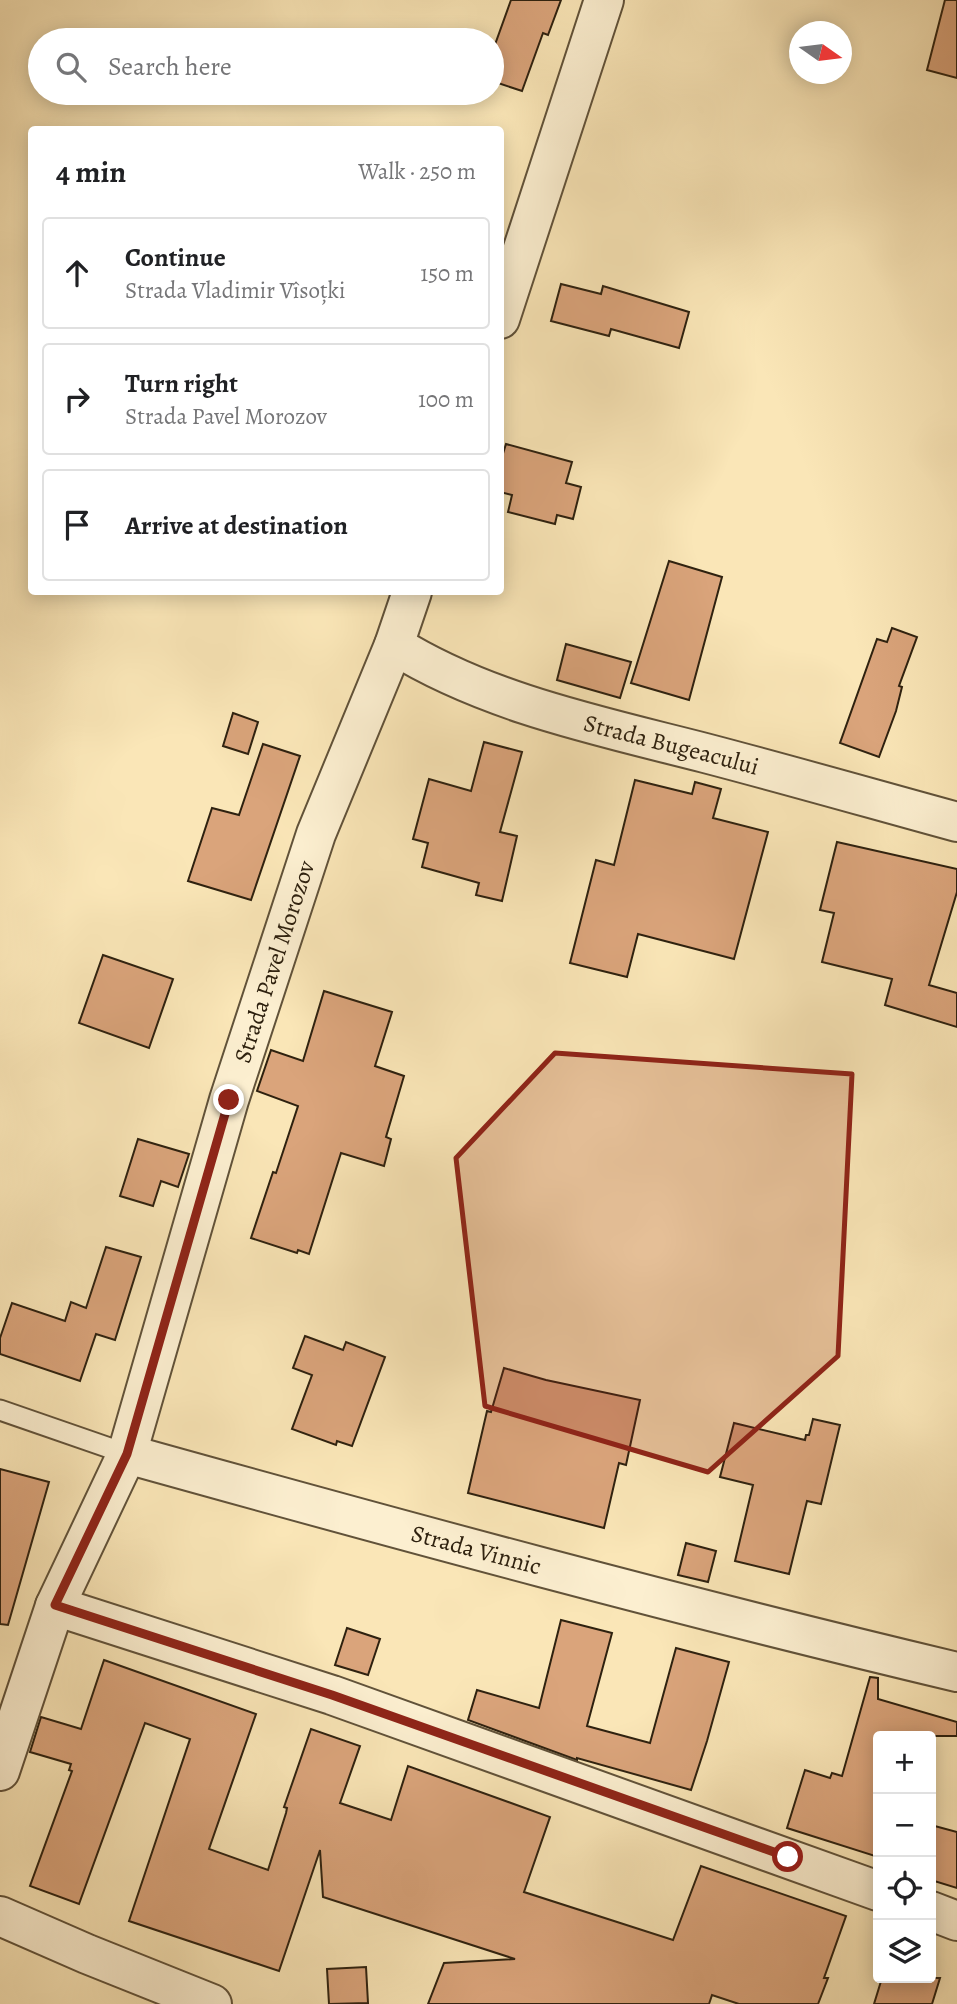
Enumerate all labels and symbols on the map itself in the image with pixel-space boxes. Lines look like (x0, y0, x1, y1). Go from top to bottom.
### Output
north arrow (789, 21, 852, 84)
street label: Strada Bugeacului (580, 707, 762, 783)
street label: Strada Pavel Morozov (226, 856, 322, 1067)
route end (213, 1084, 244, 1115)
street label: Strada Vinnic (408, 1517, 545, 1582)
route start (772, 1841, 803, 1872)

